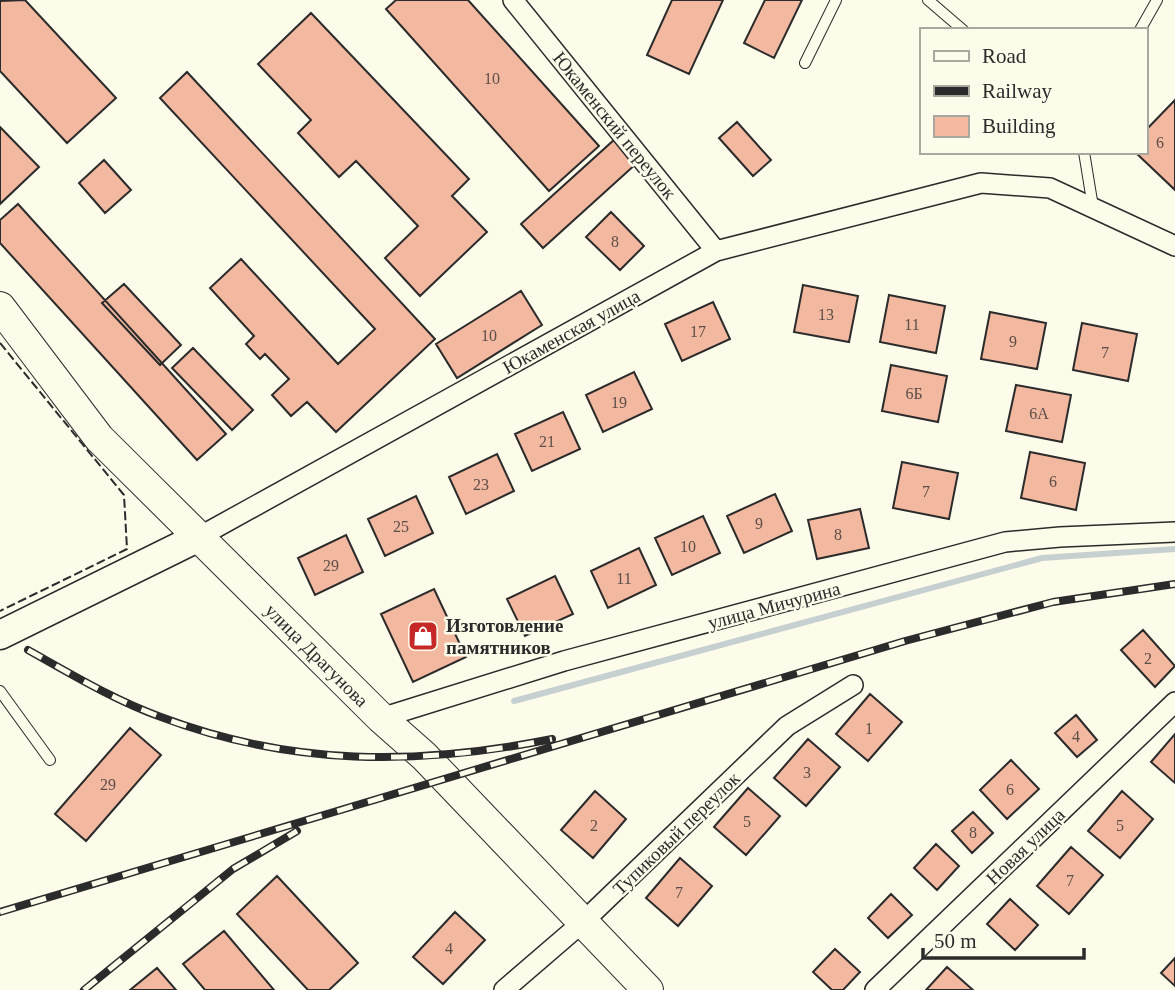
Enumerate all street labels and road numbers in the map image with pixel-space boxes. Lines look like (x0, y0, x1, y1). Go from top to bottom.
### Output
street label: Юкаменский переулок (549, 48, 681, 204)
street label: Юкаменская улица (499, 285, 644, 378)
street label: улица Мичурина (706, 578, 843, 633)
street label: улица Драгунова (261, 600, 373, 711)
street label: Тупиковый переулок (609, 767, 745, 899)
street label: Новая улица (982, 803, 1069, 889)

